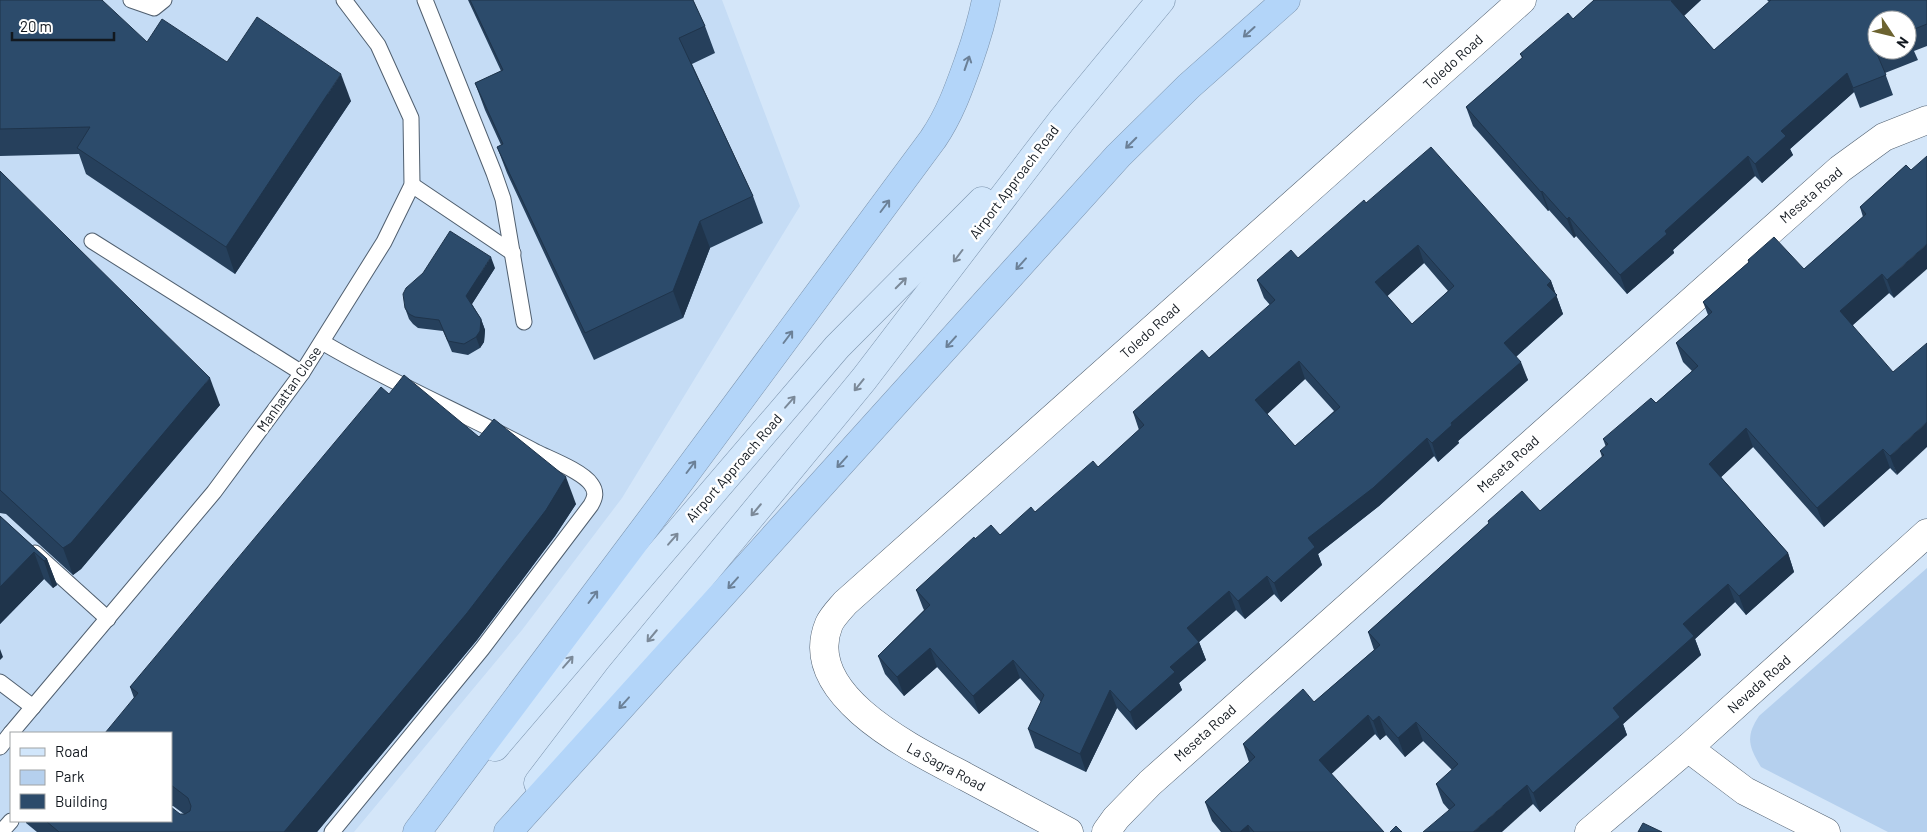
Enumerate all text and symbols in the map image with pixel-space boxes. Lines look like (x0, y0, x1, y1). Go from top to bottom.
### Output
scale bar (12, 10, 115, 42)
north arrow (1867, 10, 1917, 60)
text: 20 m (20, 17, 52, 35)
one-way arrow (1242, 26, 1255, 38)
street label: Toledo Road (1419, 30, 1486, 93)
text: N (1893, 34, 1913, 51)
one-way arrow (963, 56, 973, 72)
street label: Airport Approach Road (965, 121, 1062, 242)
one-way arrow (1125, 137, 1137, 150)
street label: Meseta Road (1776, 163, 1845, 226)
one-way arrow (880, 200, 890, 214)
one-way arrow (953, 249, 963, 263)
one-way arrow (1016, 257, 1027, 270)
one-way arrow (895, 277, 907, 289)
street label: Toledo Road (1116, 299, 1183, 362)
one-way arrow (783, 330, 793, 344)
one-way arrow (945, 335, 957, 348)
street label: Manhattan Close (253, 343, 324, 435)
one-way arrow (854, 378, 865, 391)
one-way arrow (785, 396, 796, 409)
street label: Airport Approach Road (682, 410, 785, 525)
street label: Meseta Road (1473, 431, 1542, 496)
one-way arrow (836, 456, 848, 469)
one-way arrow (686, 460, 696, 474)
one-way arrow (750, 504, 761, 517)
one-way arrow (668, 532, 679, 545)
one-way arrow (727, 576, 739, 589)
one-way arrow (588, 591, 599, 604)
one-way arrow (647, 629, 658, 642)
street label: Nevada Road (1724, 651, 1794, 716)
one-way arrow (562, 656, 573, 669)
one-way arrow (618, 697, 630, 710)
street label: Meseta Road (1170, 700, 1239, 765)
legend (10, 732, 172, 822)
street label: La Sagra Road (904, 739, 988, 794)
text: Road (55, 742, 88, 760)
text: Park (55, 767, 85, 785)
text: Building (55, 792, 108, 810)

